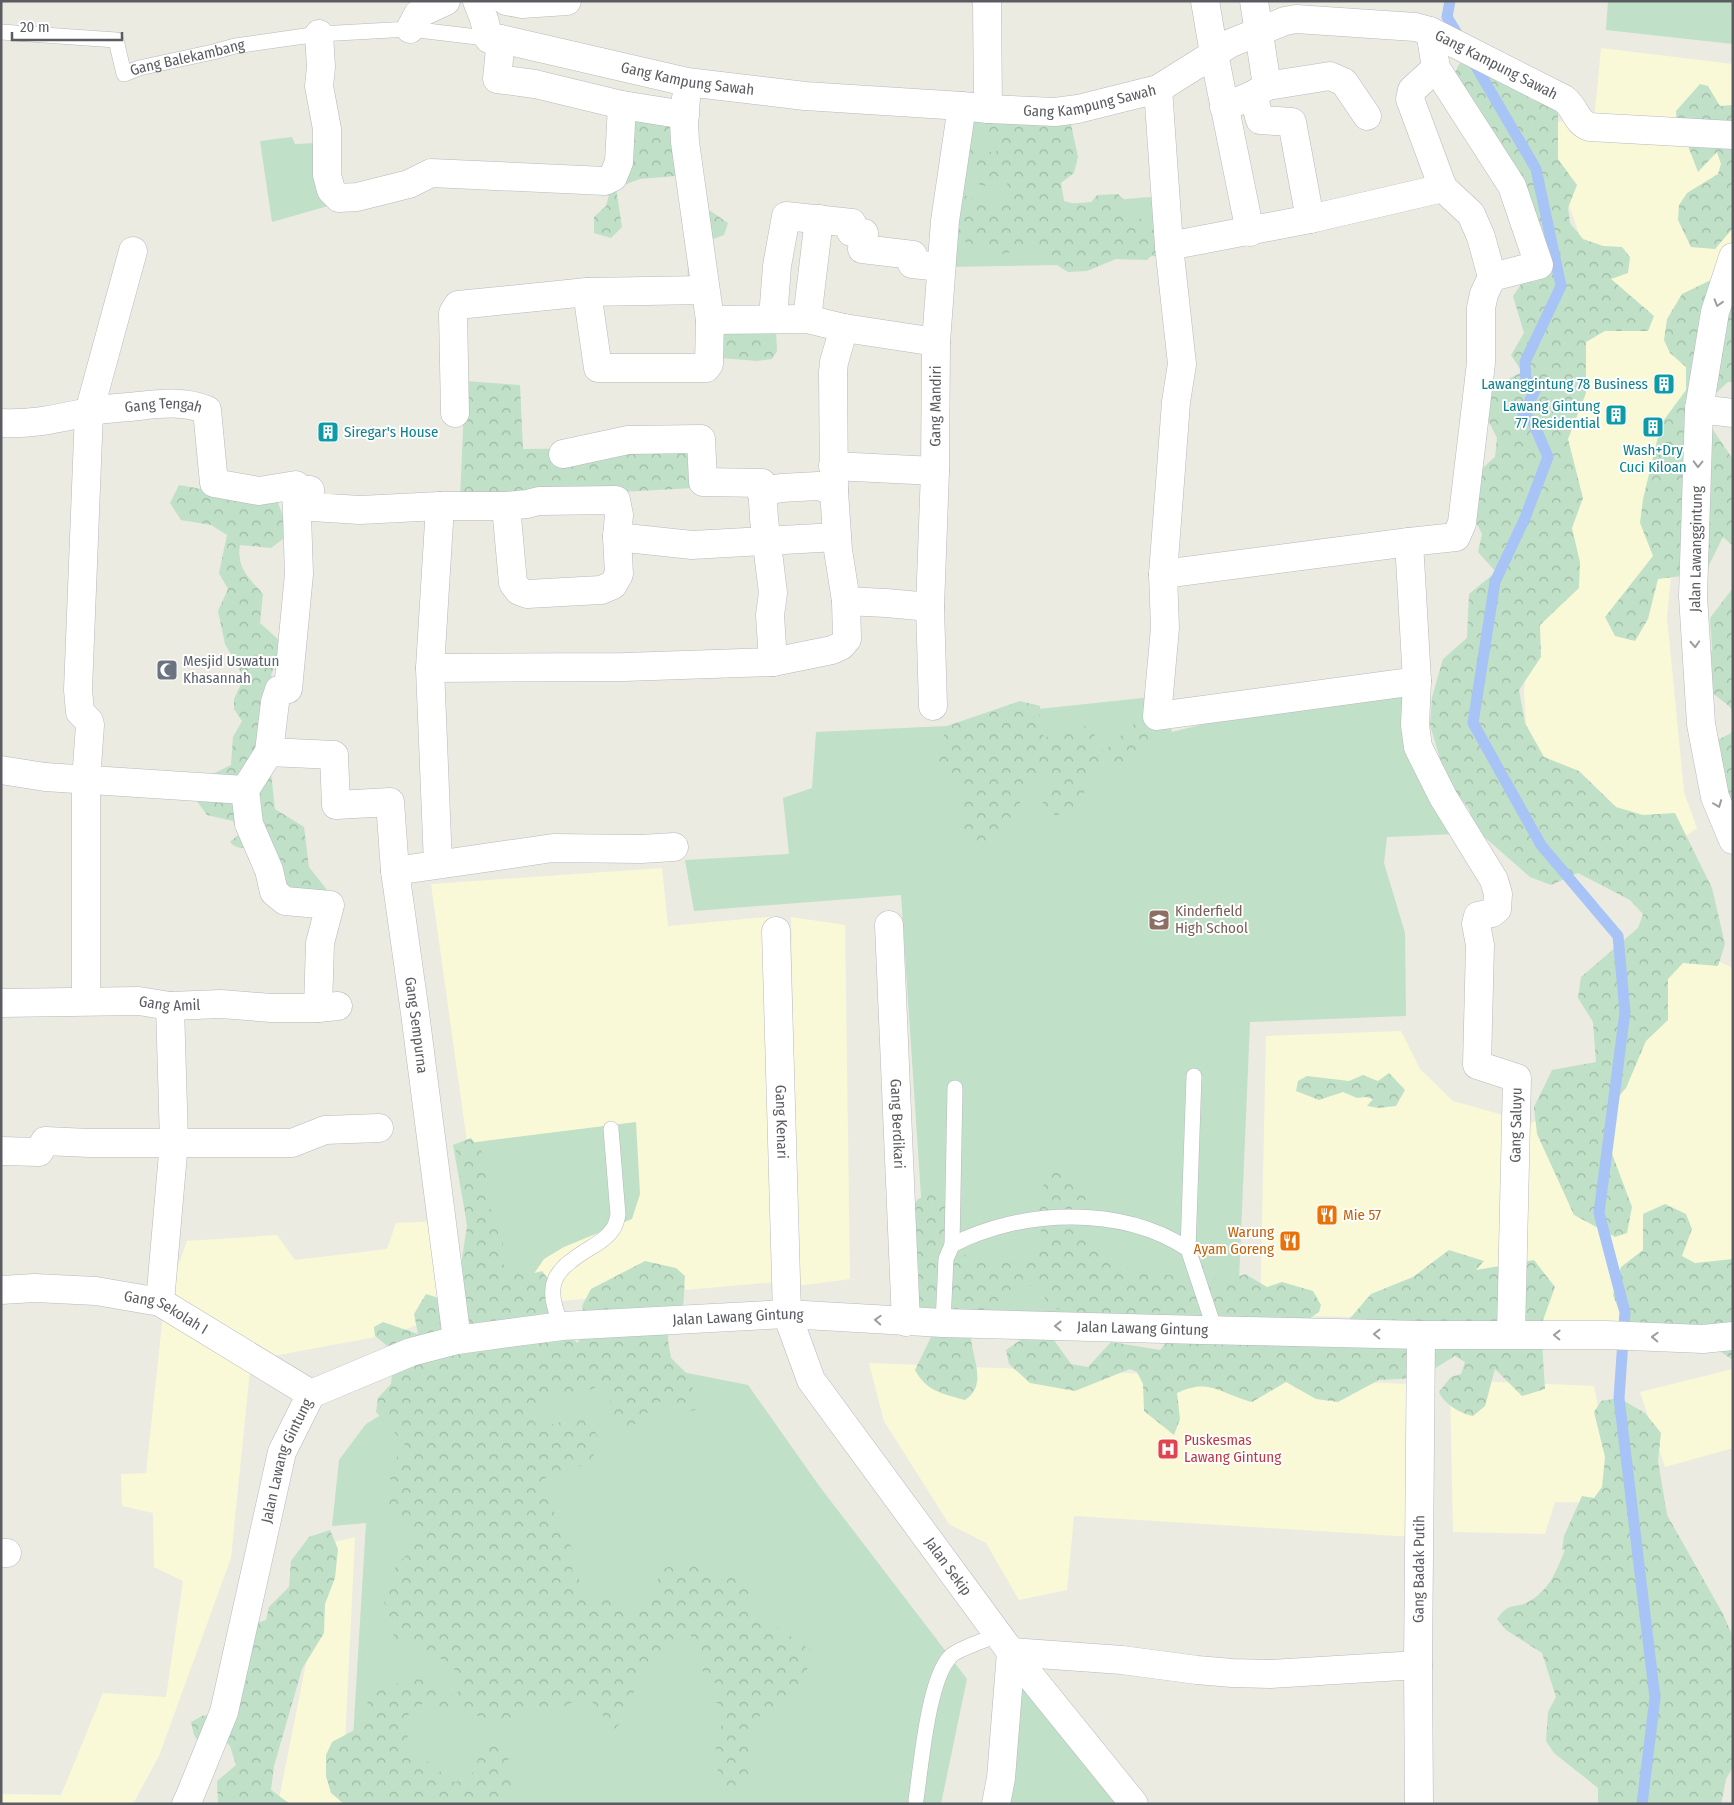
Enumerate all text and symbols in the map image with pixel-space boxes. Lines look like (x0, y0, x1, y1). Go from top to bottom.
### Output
scale bar (12, 10, 122, 42)
text: 20 m (20, 18, 50, 36)
street label: Gang Kampung Sawah (1432, 26, 1561, 103)
street label: Gang Balekambang (127, 36, 246, 80)
street label: Gang Kampung Sawah (619, 58, 755, 99)
street label: Gang Kampung Sawah (1023, 81, 1158, 121)
one-way arrow (1714, 299, 1724, 307)
street label: Gang Mandiri (926, 365, 945, 447)
building icon: Lawanggintung 78 Business (1652, 372, 1676, 396)
place label: Lawanggintung 78 Business (1481, 375, 1648, 393)
street label: Gang Tengah (124, 394, 204, 417)
place label: Lawang Gintung 77 Residential (1503, 397, 1600, 432)
building icon: Lawang Gintung 77 Residential (1604, 403, 1628, 427)
building icon: Wash+Dry Cuci Kiloan (1641, 415, 1665, 439)
building icon: Siregar's House (316, 420, 340, 444)
place label: Siregar's House (344, 423, 438, 441)
place label: Wash+Dry Cuci Kiloan (1619, 441, 1687, 476)
one-way arrow (1692, 460, 1703, 468)
street label: Jalan Lawanggintung (1686, 486, 1706, 612)
one-way arrow (1689, 640, 1700, 648)
place label: Mesjid Uswatun Khasannah (183, 652, 279, 687)
mosque icon: Mesjid Uswatun Khasannah (155, 658, 179, 682)
one-way arrow (1712, 799, 1722, 808)
place label: Kinderfield High School (1175, 902, 1248, 937)
school or university icon: Kinderfield High School (1147, 908, 1171, 932)
street label: Gang Sempurna (401, 976, 432, 1075)
street label: Gang Amil (138, 992, 201, 1015)
street label: Gang Berdikari (887, 1079, 908, 1169)
street label: Gang Kenari (771, 1085, 792, 1159)
street label: Gang Saluyu (1506, 1087, 1526, 1163)
restaurant icon: Mie 57 (1315, 1203, 1339, 1227)
place label: Mie 57 (1343, 1206, 1381, 1224)
place label: Warung Ayam Goreng (1194, 1223, 1274, 1258)
restaurant icon: Warung Ayam Goreng (1278, 1229, 1302, 1253)
street label: Gang Sekolah I (123, 1287, 211, 1338)
street label: Jalan Lawang Gintung (672, 1305, 804, 1329)
one-way arrow (873, 1314, 881, 1325)
street label: Jalan Lawang Gintung (1077, 1318, 1208, 1339)
one-way arrow (1053, 1321, 1061, 1331)
one-way arrow (1373, 1328, 1381, 1339)
one-way arrow (1553, 1330, 1561, 1340)
one-way arrow (1650, 1332, 1658, 1343)
street label: Jalan Lawang Gintung (257, 1395, 316, 1525)
place label: Puskesmas Lawang Gintung (1184, 1431, 1281, 1466)
hospital icon: Puskesmas Lawang Gintung (1156, 1437, 1180, 1461)
street label: Gang Badak Putih (1409, 1515, 1428, 1623)
street label: Jalan Sekip (921, 1534, 976, 1599)

